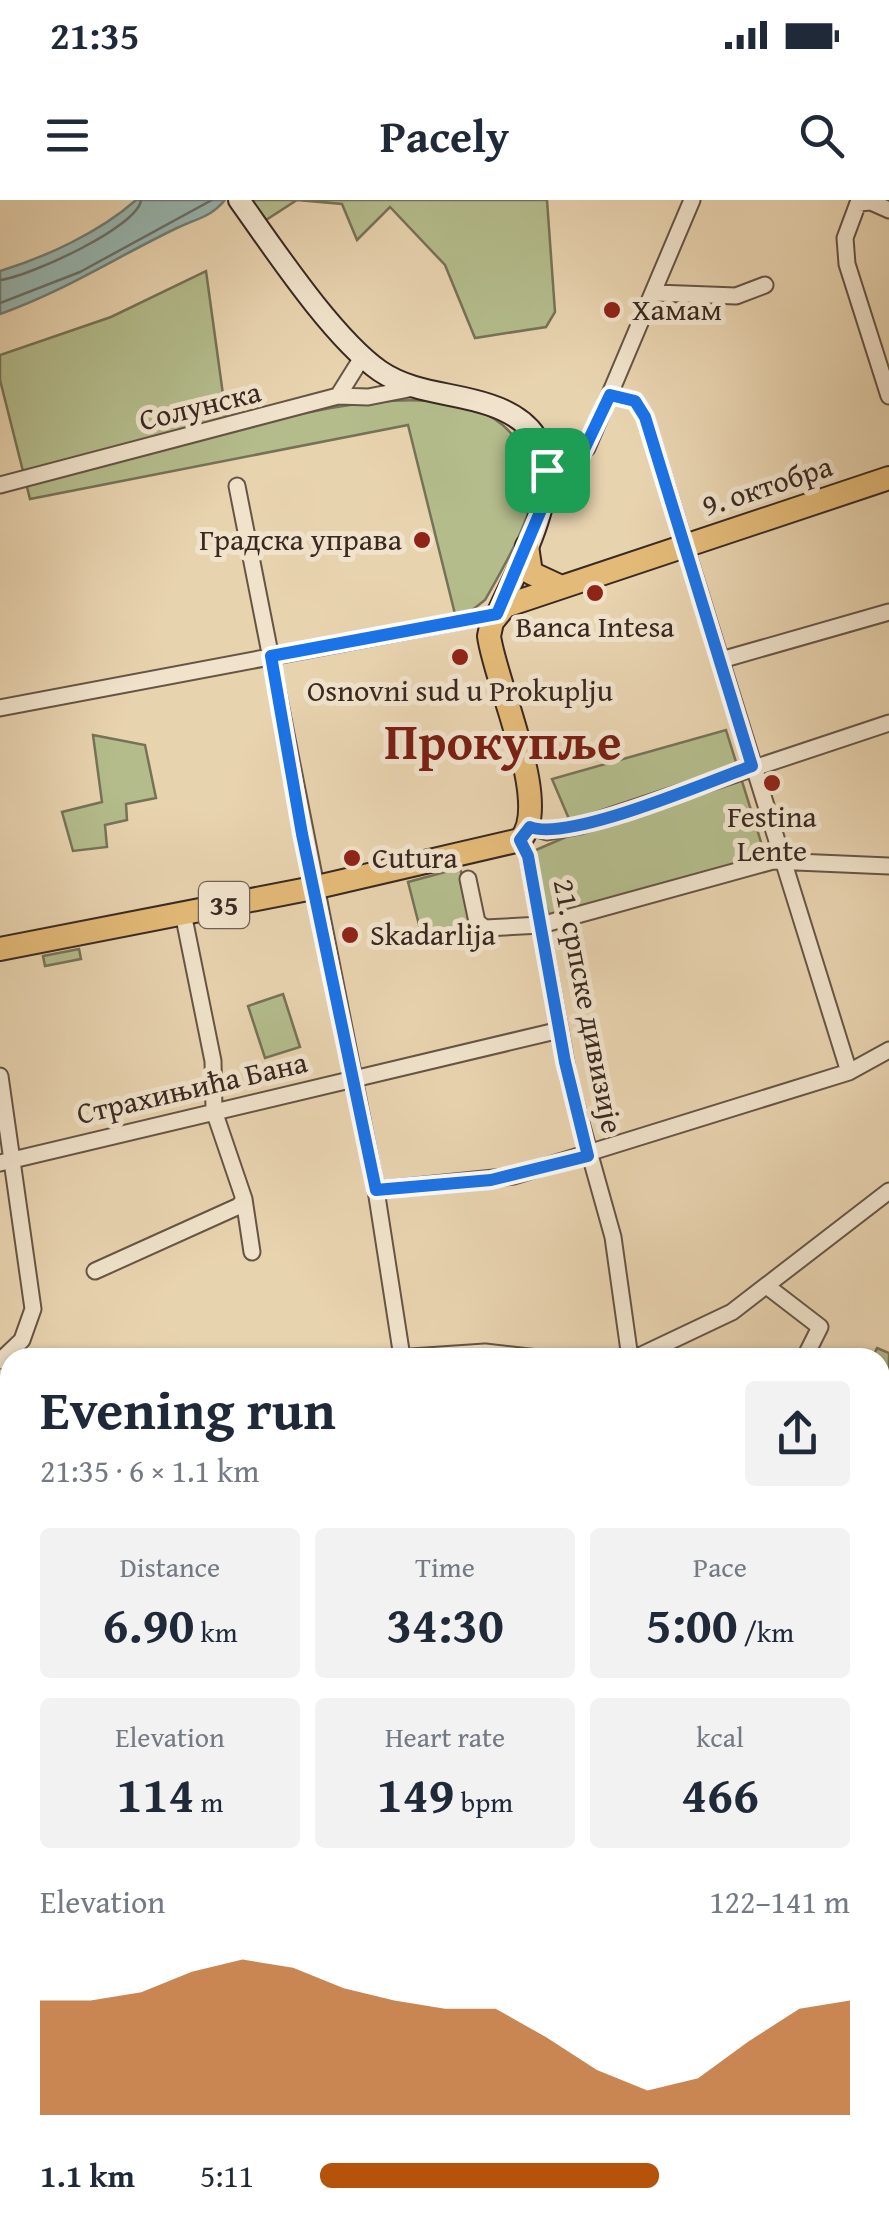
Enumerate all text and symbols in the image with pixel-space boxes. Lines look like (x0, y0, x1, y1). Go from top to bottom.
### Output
text: 21:35 (50, 7, 140, 63)
text: Pacely (380, 103, 509, 168)
icon: menu (40, 108, 95, 163)
icon: search (794, 108, 849, 163)
place label: Хамам (632, 287, 722, 331)
marker: Хамам (601, 299, 623, 321)
street label: Солунска (134, 369, 266, 441)
pin (505, 428, 590, 513)
icon: arrive (520, 443, 575, 498)
street label: 9. октобра (696, 443, 838, 527)
place label: Градска управа (199, 517, 403, 561)
marker: Градска управа (411, 529, 433, 551)
marker: Banca Intesa (584, 582, 606, 604)
place label: Banca Intesa (516, 604, 674, 648)
marker: Osnovni sud u Prokuplju (449, 646, 471, 668)
place label: Osnovni sud u Prokuplju (307, 668, 614, 712)
district label: Прокупље (384, 704, 622, 777)
marker: Festina Lente (761, 772, 783, 794)
place label: Festina Lente (727, 794, 817, 872)
place label: Cutura (372, 835, 458, 879)
marker: Cutura (341, 847, 363, 869)
street label: 21. српске дивизије (543, 875, 635, 1137)
road number: 35 (199, 882, 249, 928)
place label: Skadarlija (370, 912, 496, 956)
marker: Skadarlija (339, 924, 361, 946)
street label: Страхињића Бана (72, 1039, 312, 1135)
text: Evening run (40, 1369, 336, 1449)
button: share (745, 1381, 850, 1486)
text: 21:35 · 6 × 1.1 km (40, 1447, 259, 1494)
text: Distance (120, 1546, 220, 1587)
text: Time (415, 1546, 475, 1587)
text: Pace (693, 1546, 747, 1587)
text: 6.90 (102, 1587, 194, 1660)
text: 34:30 (386, 1587, 504, 1660)
text: 5:00 (646, 1587, 738, 1660)
text: km (194, 1611, 238, 1652)
text: /km (738, 1611, 794, 1652)
text: Elevation (115, 1716, 225, 1757)
text: Heart rate (385, 1716, 505, 1757)
text: kcal (696, 1716, 744, 1757)
text: 114 (117, 1757, 194, 1830)
text: 149 (377, 1757, 455, 1830)
text: 466 (681, 1757, 759, 1830)
text: m (194, 1781, 223, 1822)
text: bpm (455, 1781, 513, 1822)
text: Elevation (40, 1878, 165, 1925)
text: 122–141 m (709, 1878, 850, 1925)
text: 1.1 km (40, 2152, 135, 2199)
text: 5:11 (200, 2152, 254, 2199)

